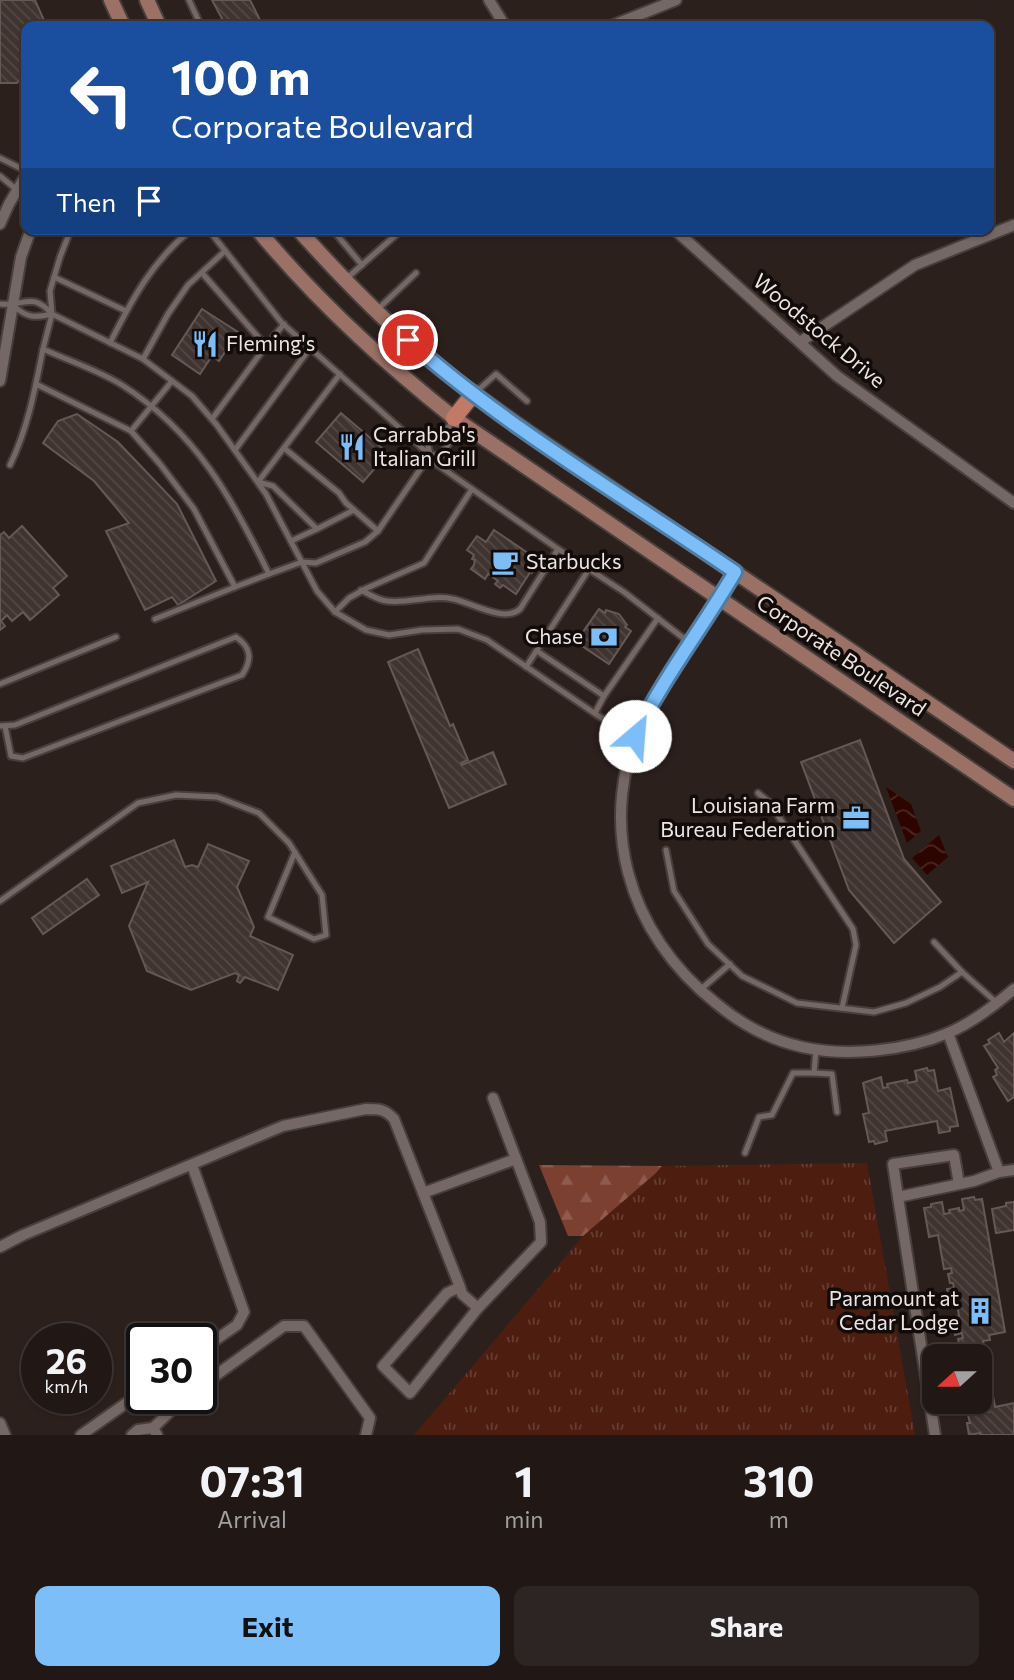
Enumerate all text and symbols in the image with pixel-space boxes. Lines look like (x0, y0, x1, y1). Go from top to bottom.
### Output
text: 100 m (171, 45, 310, 105)
icon: left (56, 49, 147, 140)
text: Corporate Boulevard (171, 105, 474, 145)
icon: arrive (130, 182, 168, 220)
text: Then (56, 186, 116, 217)
street label: Woodstock Drive (749, 268, 891, 392)
pin (378, 310, 438, 370)
icon: arrive (389, 321, 427, 359)
restaurant icon: Fleming's (190, 329, 220, 359)
place label: Fleming's (226, 330, 315, 355)
place label: Carrabba's Italian Grill (373, 421, 476, 470)
restaurant icon: Carrabba's Italian Grill (337, 432, 367, 462)
cafe icon: Starbucks (490, 547, 520, 577)
place label: Starbucks (526, 548, 622, 573)
street label: Corporate Boulevard (752, 589, 931, 721)
bank icon: Chase (589, 622, 619, 652)
place label: Chase (525, 623, 583, 648)
position arrow (598, 699, 672, 773)
place label: Louisiana Farm Bureau Federation (660, 792, 835, 841)
office icon: Louisiana Farm Bureau Federation (841, 803, 871, 833)
place label: Paramount at Cedar Lodge (829, 1285, 959, 1334)
building icon: Paramount at Cedar Lodge (965, 1296, 995, 1326)
speed limit sign: 30 (126, 1323, 217, 1414)
text: 26 (46, 1338, 87, 1381)
north arrow (922, 1344, 992, 1414)
map controls (922, 1344, 992, 1414)
text: km/h (45, 1375, 88, 1397)
text: 07:31 (200, 1454, 305, 1506)
text: 1 (514, 1454, 533, 1506)
text: 310 (743, 1454, 814, 1506)
text: Arrival (217, 1505, 287, 1533)
text: min (504, 1505, 543, 1533)
text: m (769, 1505, 789, 1533)
button: Exit (35, 1586, 500, 1666)
button: Share (514, 1586, 979, 1666)

